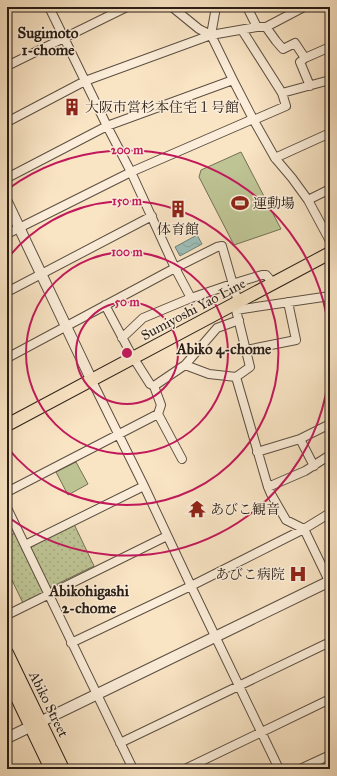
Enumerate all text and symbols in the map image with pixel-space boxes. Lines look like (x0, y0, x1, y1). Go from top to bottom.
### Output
district label: Sugimoto 1-chome (18, 24, 79, 59)
building icon: 大阪市営杉本住宅１号館 (62, 97, 82, 117)
place label: 大阪市営杉本住宅１号館 (85, 99, 239, 116)
text: 200 m (111, 143, 144, 157)
sports icon: 運動場 (230, 193, 250, 213)
text: 150 m (112, 194, 143, 208)
place label: 運動場 (253, 195, 295, 212)
building icon: 体育館 (168, 199, 188, 219)
place label: 体育館 (157, 221, 199, 238)
text: 100 m (111, 245, 144, 259)
street label: Sumiyoshi Yao Line (138, 275, 249, 344)
text: 50 m (114, 295, 141, 309)
district label: Abiko 4-chome (176, 340, 272, 359)
centre of rings (120, 346, 134, 360)
temple icon: あびこ観音 (187, 499, 207, 519)
place label: あびこ観音 (210, 501, 280, 518)
hospital icon: あびこ病院 (288, 564, 308, 584)
place label: あびこ病院 (215, 566, 285, 583)
district label: Abikohigashi 2-chome (48, 582, 130, 617)
street label: Abiko Street (25, 668, 72, 740)

